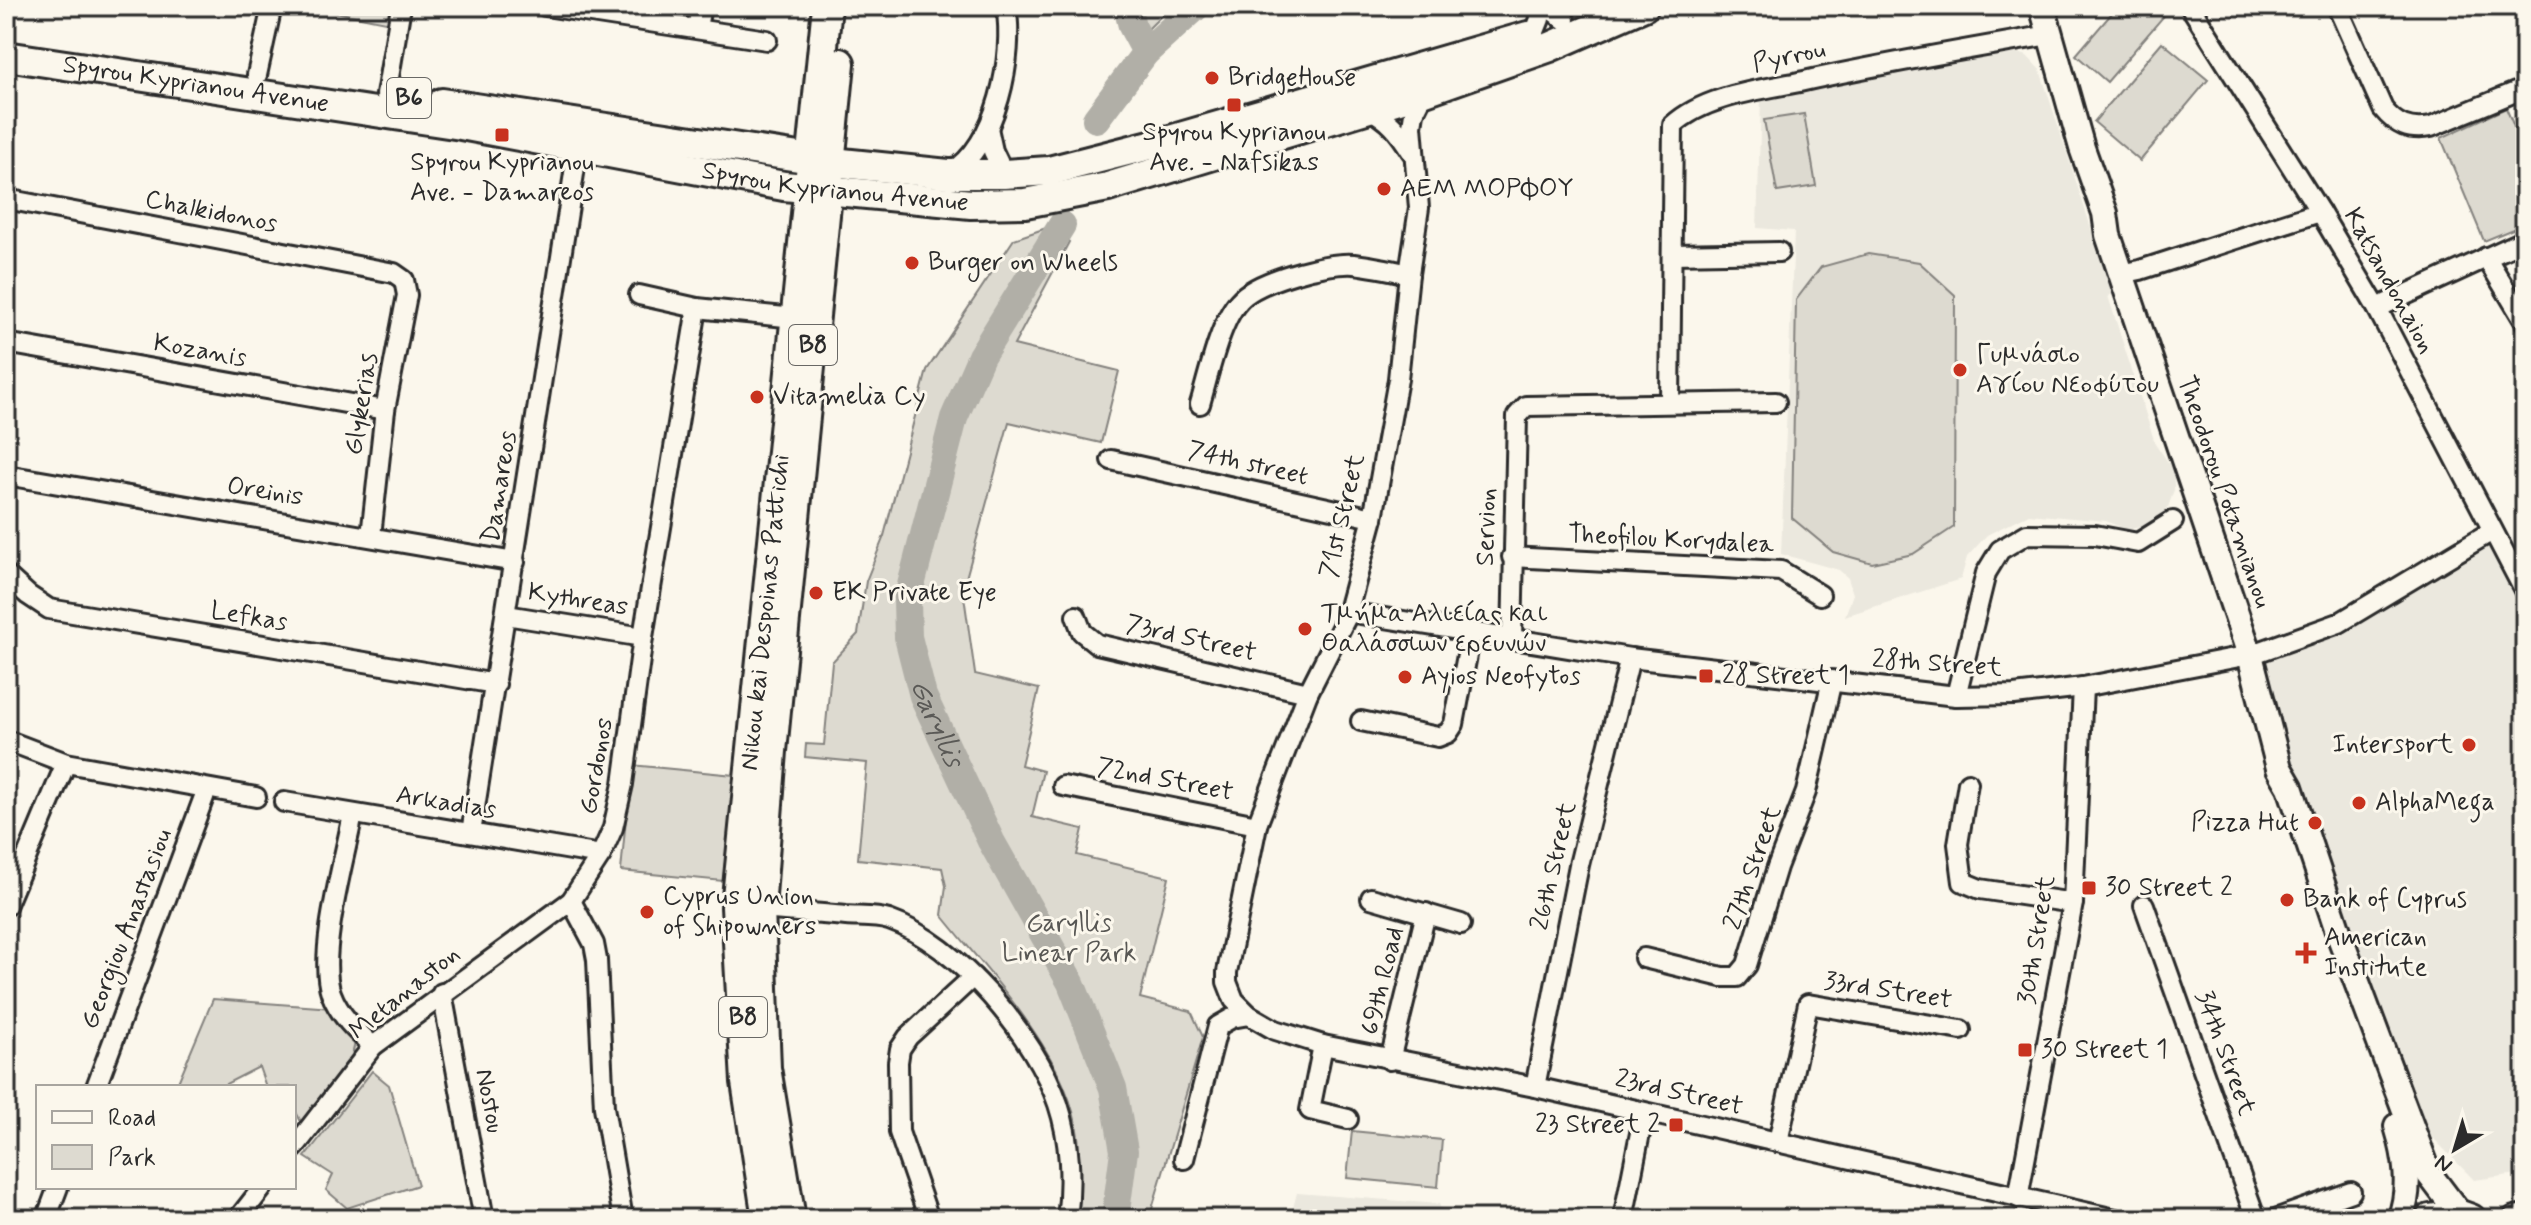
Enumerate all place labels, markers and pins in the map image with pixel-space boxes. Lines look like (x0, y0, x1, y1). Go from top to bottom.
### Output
place label: BridgeHouse (1228, 61, 1356, 95)
marker: BridgeHouse (1203, 69, 1221, 87)
marker: Spyrou Kyprianou Ave. - Nafsikas (1225, 96, 1243, 114)
place label: Spyrou Kyprianou Ave. - Nafsikas (1142, 116, 1326, 180)
marker: Spyrou Kyprianou Ave. - Damareos (493, 126, 511, 144)
place label: Spyrou Kyprianou Ave. - Damareos (410, 146, 594, 210)
place label: ΑΕΜ ΜΟΡΦΟΥ (1400, 172, 1574, 206)
marker: ΑΕΜ ΜΟΡΦΟΥ (1375, 180, 1393, 198)
place label: Burger on Wheels (928, 246, 1118, 282)
marker: Burger on Wheels (903, 254, 921, 272)
place label: Γυμνάσιο Αγίου Νεοφύτου (1976, 338, 2159, 402)
marker: Γυμνάσιο Αγίου Νεοφύτου (1951, 361, 1969, 379)
place label: Vitamelia Cy (773, 380, 925, 414)
marker: Vitamelia Cy (748, 388, 766, 406)
place label: EK Private Eye (832, 576, 997, 610)
marker: EK Private Eye (807, 584, 825, 602)
place label: Τμήμα Αλιείας και Θαλάσσιων ερευνών (1321, 597, 1548, 661)
marker: Τμήμα Αλιείας και Θαλάσσιων ερευνών (1296, 620, 1314, 638)
place label: 28 Street 1 (1722, 659, 1849, 693)
place label: Ayios Neofytos (1421, 660, 1581, 694)
marker: 28 Street 1 (1697, 667, 1715, 685)
marker: Ayios Neofytos (1396, 668, 1414, 686)
place label: Intersport (2332, 728, 2453, 762)
marker: Intersport (2460, 736, 2478, 754)
place label: AlphaMega (2375, 786, 2495, 823)
marker: AlphaMega (2350, 794, 2368, 812)
place label: Pizza Hut (2191, 806, 2299, 840)
marker: Pizza Hut (2306, 814, 2324, 832)
place label: 30 Street 2 (2105, 871, 2233, 905)
marker: 30 Street 2 (2080, 879, 2098, 897)
place label: Cyprus Union of Shipowners (663, 880, 816, 944)
place label: Bank of Cyprus (2303, 883, 2467, 917)
marker: Bank of Cyprus (2278, 891, 2296, 909)
marker: Cyprus Union of Shipowners (638, 903, 656, 921)
place label: American Institute (2324, 921, 2427, 985)
marker: American Institute (2295, 942, 2317, 964)
place label: 30 Street 1 (2041, 1033, 2168, 1067)
marker: 30 Street 1 (2016, 1041, 2034, 1059)
place label: 23 Street 2 (1535, 1108, 1660, 1142)
marker: 23 Street 2 (1667, 1116, 1685, 1134)

